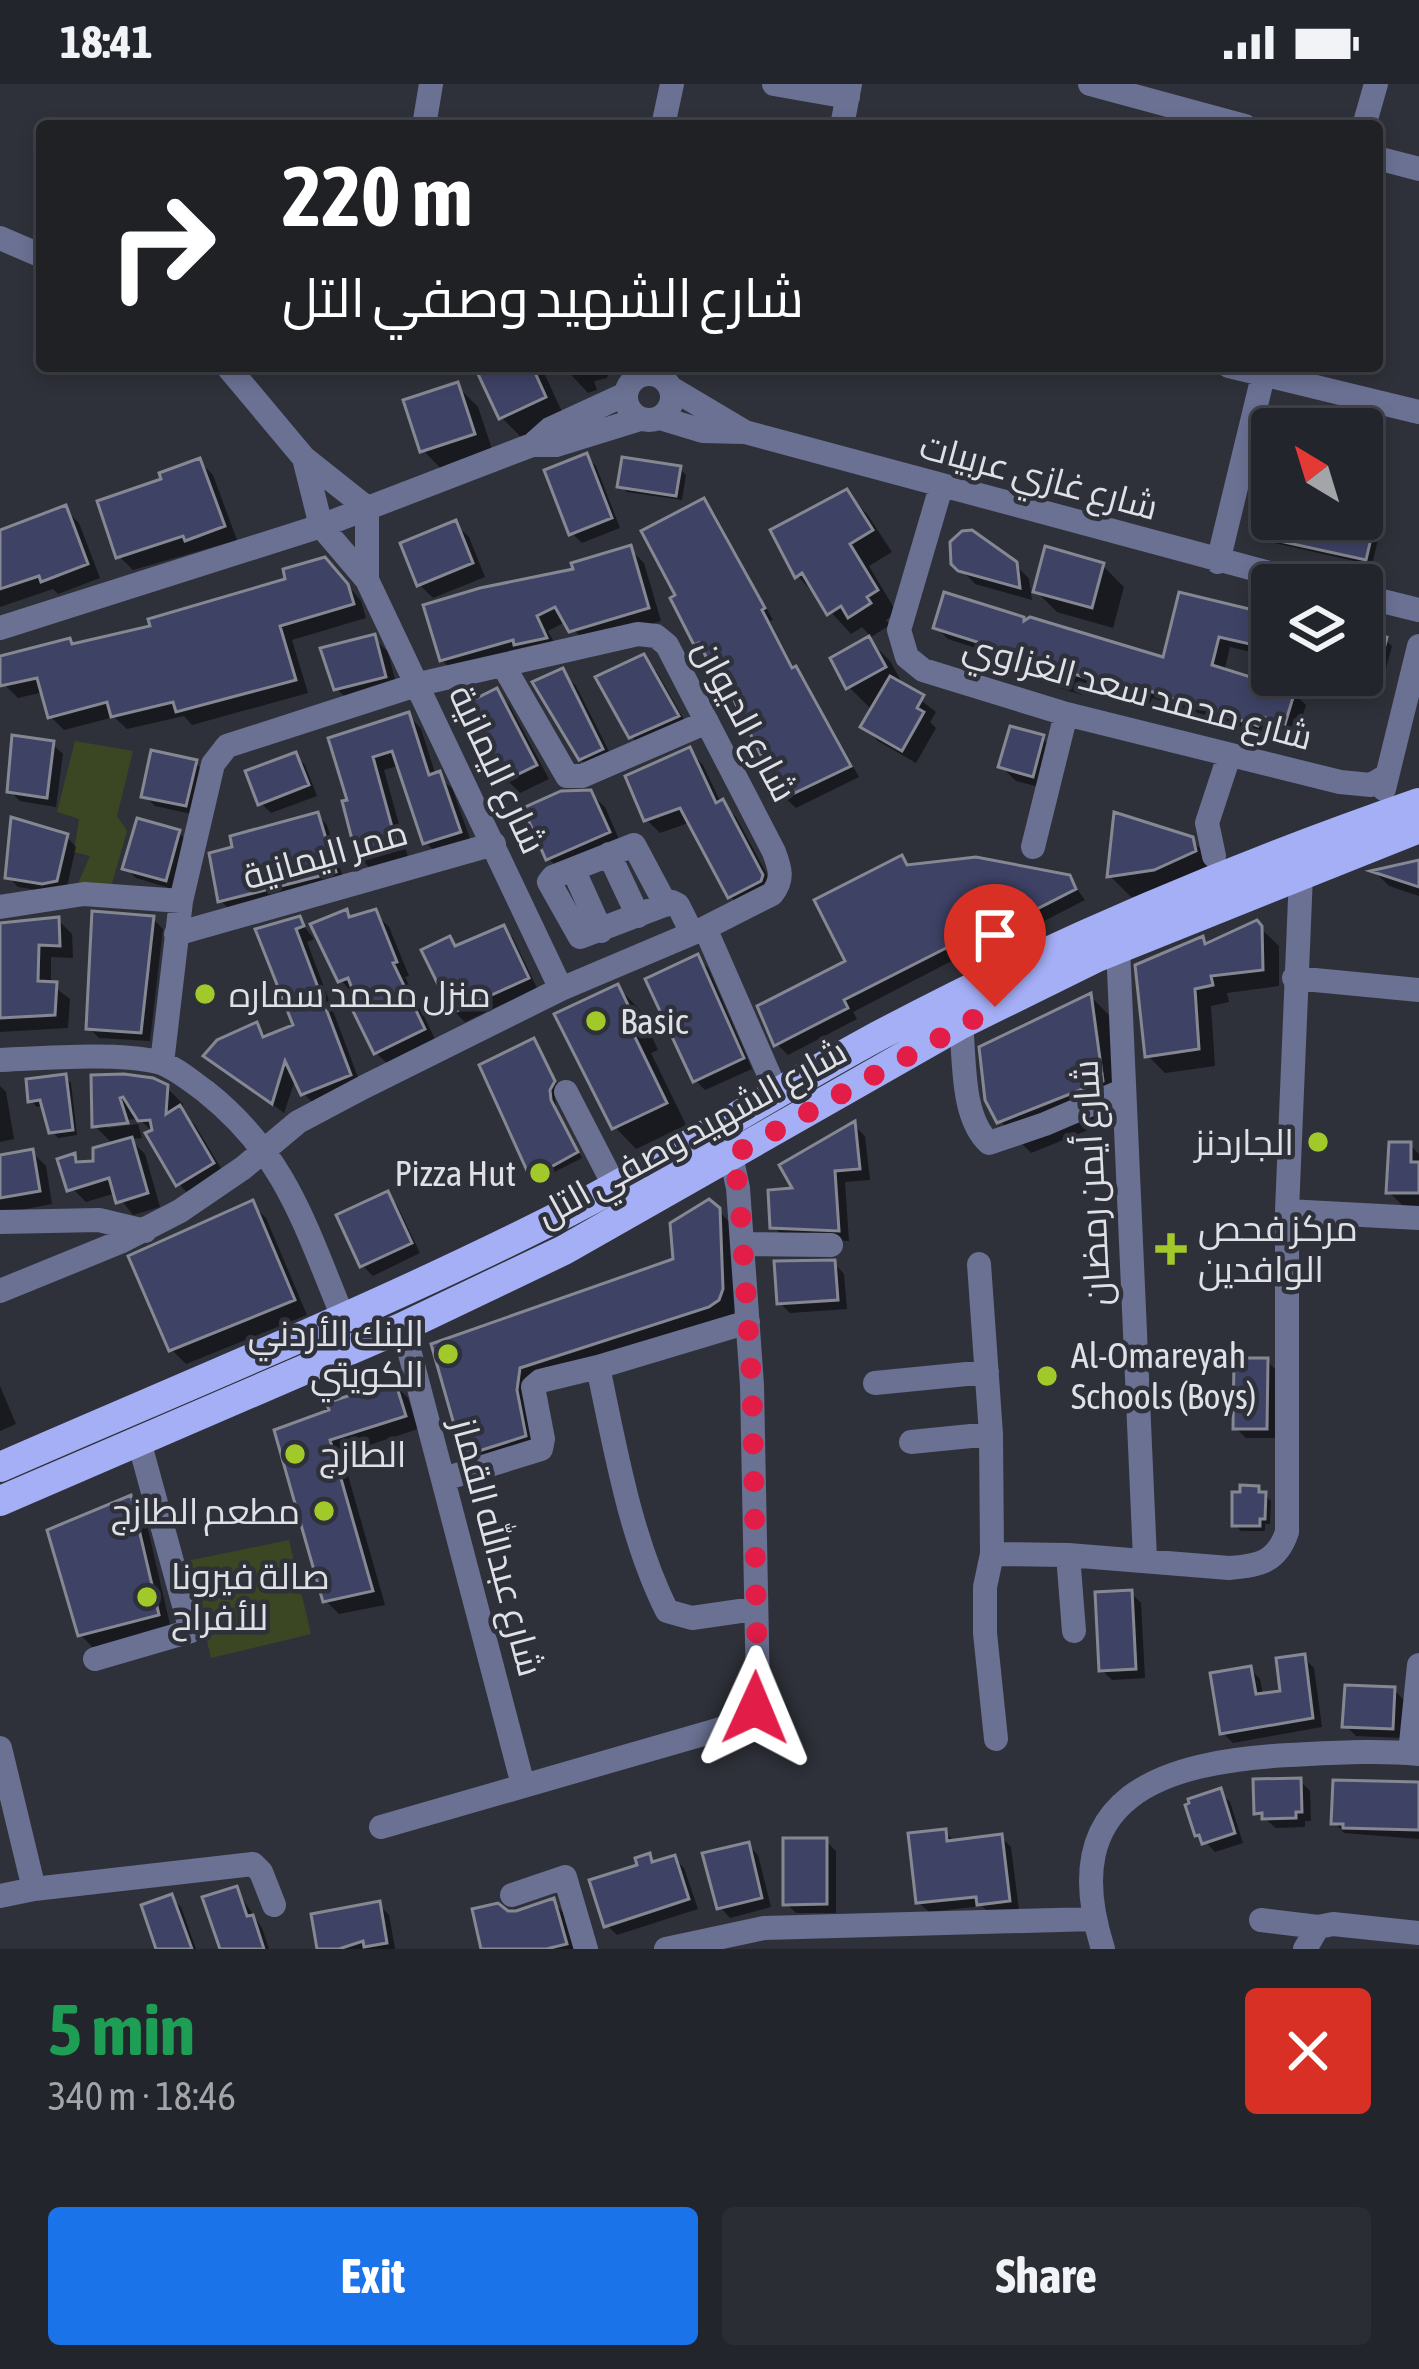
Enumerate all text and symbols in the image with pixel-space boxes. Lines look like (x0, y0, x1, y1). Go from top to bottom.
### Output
text: 18:41 (60, 16, 153, 68)
text: 220 m (282, 148, 472, 244)
icon: right (84, 168, 240, 324)
text: شارع الشهيد وصفي التل (282, 267, 804, 328)
north arrow (1251, 408, 1383, 540)
map controls (1251, 408, 1383, 696)
street label: شارع غازي عربيات (914, 424, 1163, 535)
button: layers (1251, 564, 1383, 696)
street label: شارع محمد سعد الغزاوي (957, 624, 1317, 765)
street label: شارع الديوان (682, 632, 806, 810)
street label: شارع اليمانية (437, 678, 555, 861)
street label: ممر اليمانية (238, 810, 412, 898)
pin (944, 884, 1046, 1007)
icon: arrive (962, 902, 1028, 968)
place label: منزل محمد سماره (229, 973, 491, 1016)
marker: منزل محمد سماره (192, 981, 218, 1007)
place label: Basic (620, 1000, 689, 1042)
marker: Basic (583, 1008, 609, 1034)
street label: شارع الشهيد وصفي التل (529, 1029, 857, 1242)
street label: شارع أيمن رمضان (1063, 1059, 1122, 1307)
place label: الجاردنز (1193, 1121, 1294, 1163)
marker: الجاردنز (1305, 1129, 1331, 1155)
place label: Pizza Hut (395, 1152, 516, 1194)
marker: Pizza Hut (527, 1160, 553, 1186)
place label: مركز فحص الوافدين (1198, 1207, 1358, 1291)
marker: مركز فحص الوافدين (1155, 1233, 1187, 1265)
place label: البنك الأردني الكويتي (248, 1312, 424, 1403)
place label: Al-Omareyah Schools (Boys) (1071, 1334, 1256, 1417)
marker: البنك الأردني الكويتي (435, 1341, 461, 1367)
marker: Al-Omareyah Schools (Boys) (1034, 1363, 1060, 1389)
street label: شارع عبدالله القماز (439, 1411, 555, 1682)
place label: الطازج (319, 1433, 407, 1479)
marker: الطازج (282, 1441, 308, 1467)
place label: مطعم الطازج (111, 1490, 300, 1536)
marker: مطعم الطازج (311, 1498, 337, 1524)
place label: صالة فيرونا للأفراح (171, 1555, 330, 1642)
marker: صالة فيرونا للأفراح (134, 1584, 160, 1610)
position arrow (692, 1645, 818, 1771)
text: 5 min (48, 1988, 195, 2070)
button: close (1245, 1988, 1371, 2114)
text: 340 m · 18:46 (48, 2074, 236, 2118)
button: Exit (48, 2207, 698, 2345)
button: Share (722, 2207, 1371, 2345)

